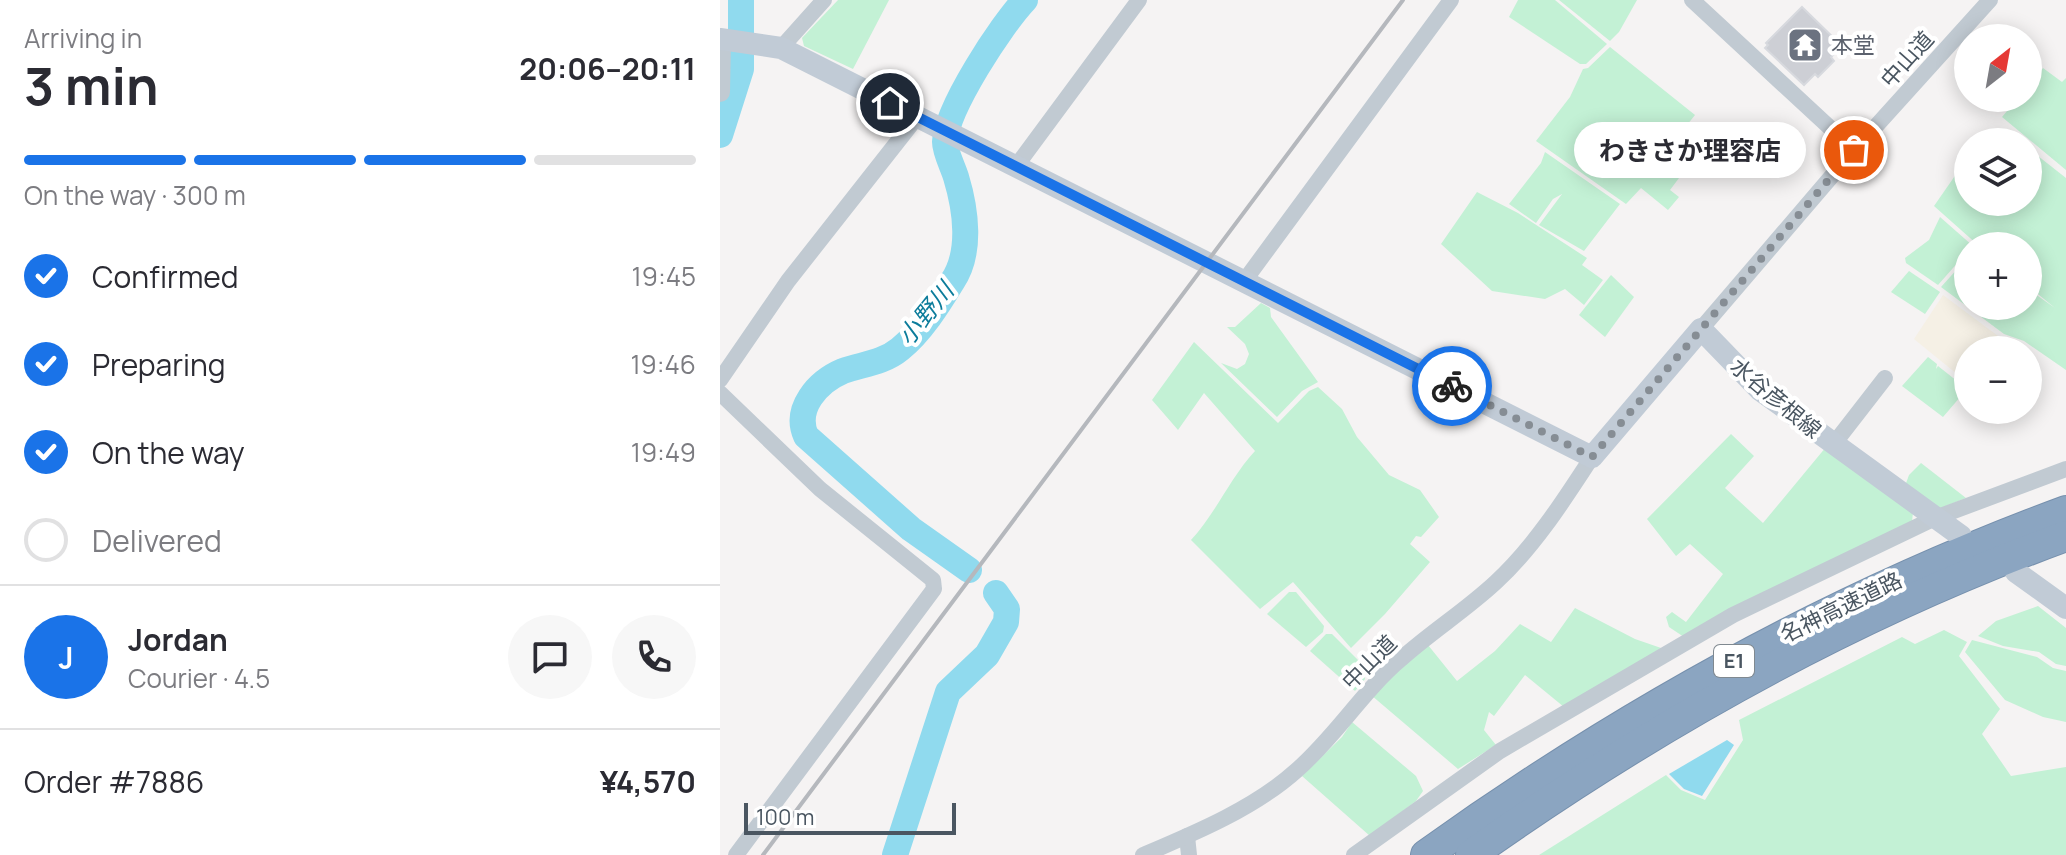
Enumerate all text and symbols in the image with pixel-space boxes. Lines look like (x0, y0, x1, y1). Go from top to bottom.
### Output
text: Arriving in (24, 20, 142, 56)
street label: 中山道 (1874, 24, 1940, 94)
north arrow (1954, 24, 2042, 112)
map controls (1954, 24, 2042, 424)
temple icon: 本堂 (1786, 26, 1824, 64)
place label: 本堂 (1831, 30, 1875, 60)
text: 20:06–20:11 (519, 48, 696, 89)
text: 3 min (24, 50, 159, 121)
pin (856, 69, 924, 137)
icon: home (868, 81, 912, 125)
pin (1820, 116, 1888, 184)
callout: わきさか理容店 (1574, 122, 1806, 178)
icon: bag (1832, 128, 1876, 172)
button: layers (1954, 128, 2042, 216)
text: わきさか理容店 (1599, 132, 1781, 168)
text: On the way · 300 m (24, 177, 246, 213)
button: + (1954, 232, 2042, 320)
icon: check (24, 254, 68, 298)
text: Confirmed (92, 256, 239, 297)
text: 19:45 (632, 258, 696, 294)
water label: 小野川 (889, 272, 962, 351)
button: − (1954, 336, 2042, 424)
icon: check (24, 342, 68, 386)
text: Preparing (92, 344, 226, 385)
text: 19:46 (630, 346, 696, 382)
courier (1412, 346, 1492, 426)
street label: 水谷彦根線 (1724, 351, 1828, 445)
icon: bike (1430, 364, 1474, 408)
icon: check (24, 430, 68, 474)
text: On the way (92, 432, 245, 473)
text: 19:49 (631, 434, 696, 470)
text: Delivered (92, 520, 222, 561)
street label: 名神高速道路 (1775, 565, 1907, 649)
button: chat (508, 615, 592, 699)
button: phone (612, 615, 696, 699)
text: Jordan (128, 619, 228, 660)
street label: 中山道 (1335, 628, 1403, 696)
text: J (58, 637, 74, 678)
road number: E1 (1714, 645, 1754, 677)
text: Courier · 4.5 (128, 660, 270, 696)
text: Order #7886 (24, 761, 204, 802)
text: ¥4,570 (600, 761, 696, 802)
scale bar (744, 799, 956, 835)
text: 100 m (756, 802, 814, 832)

